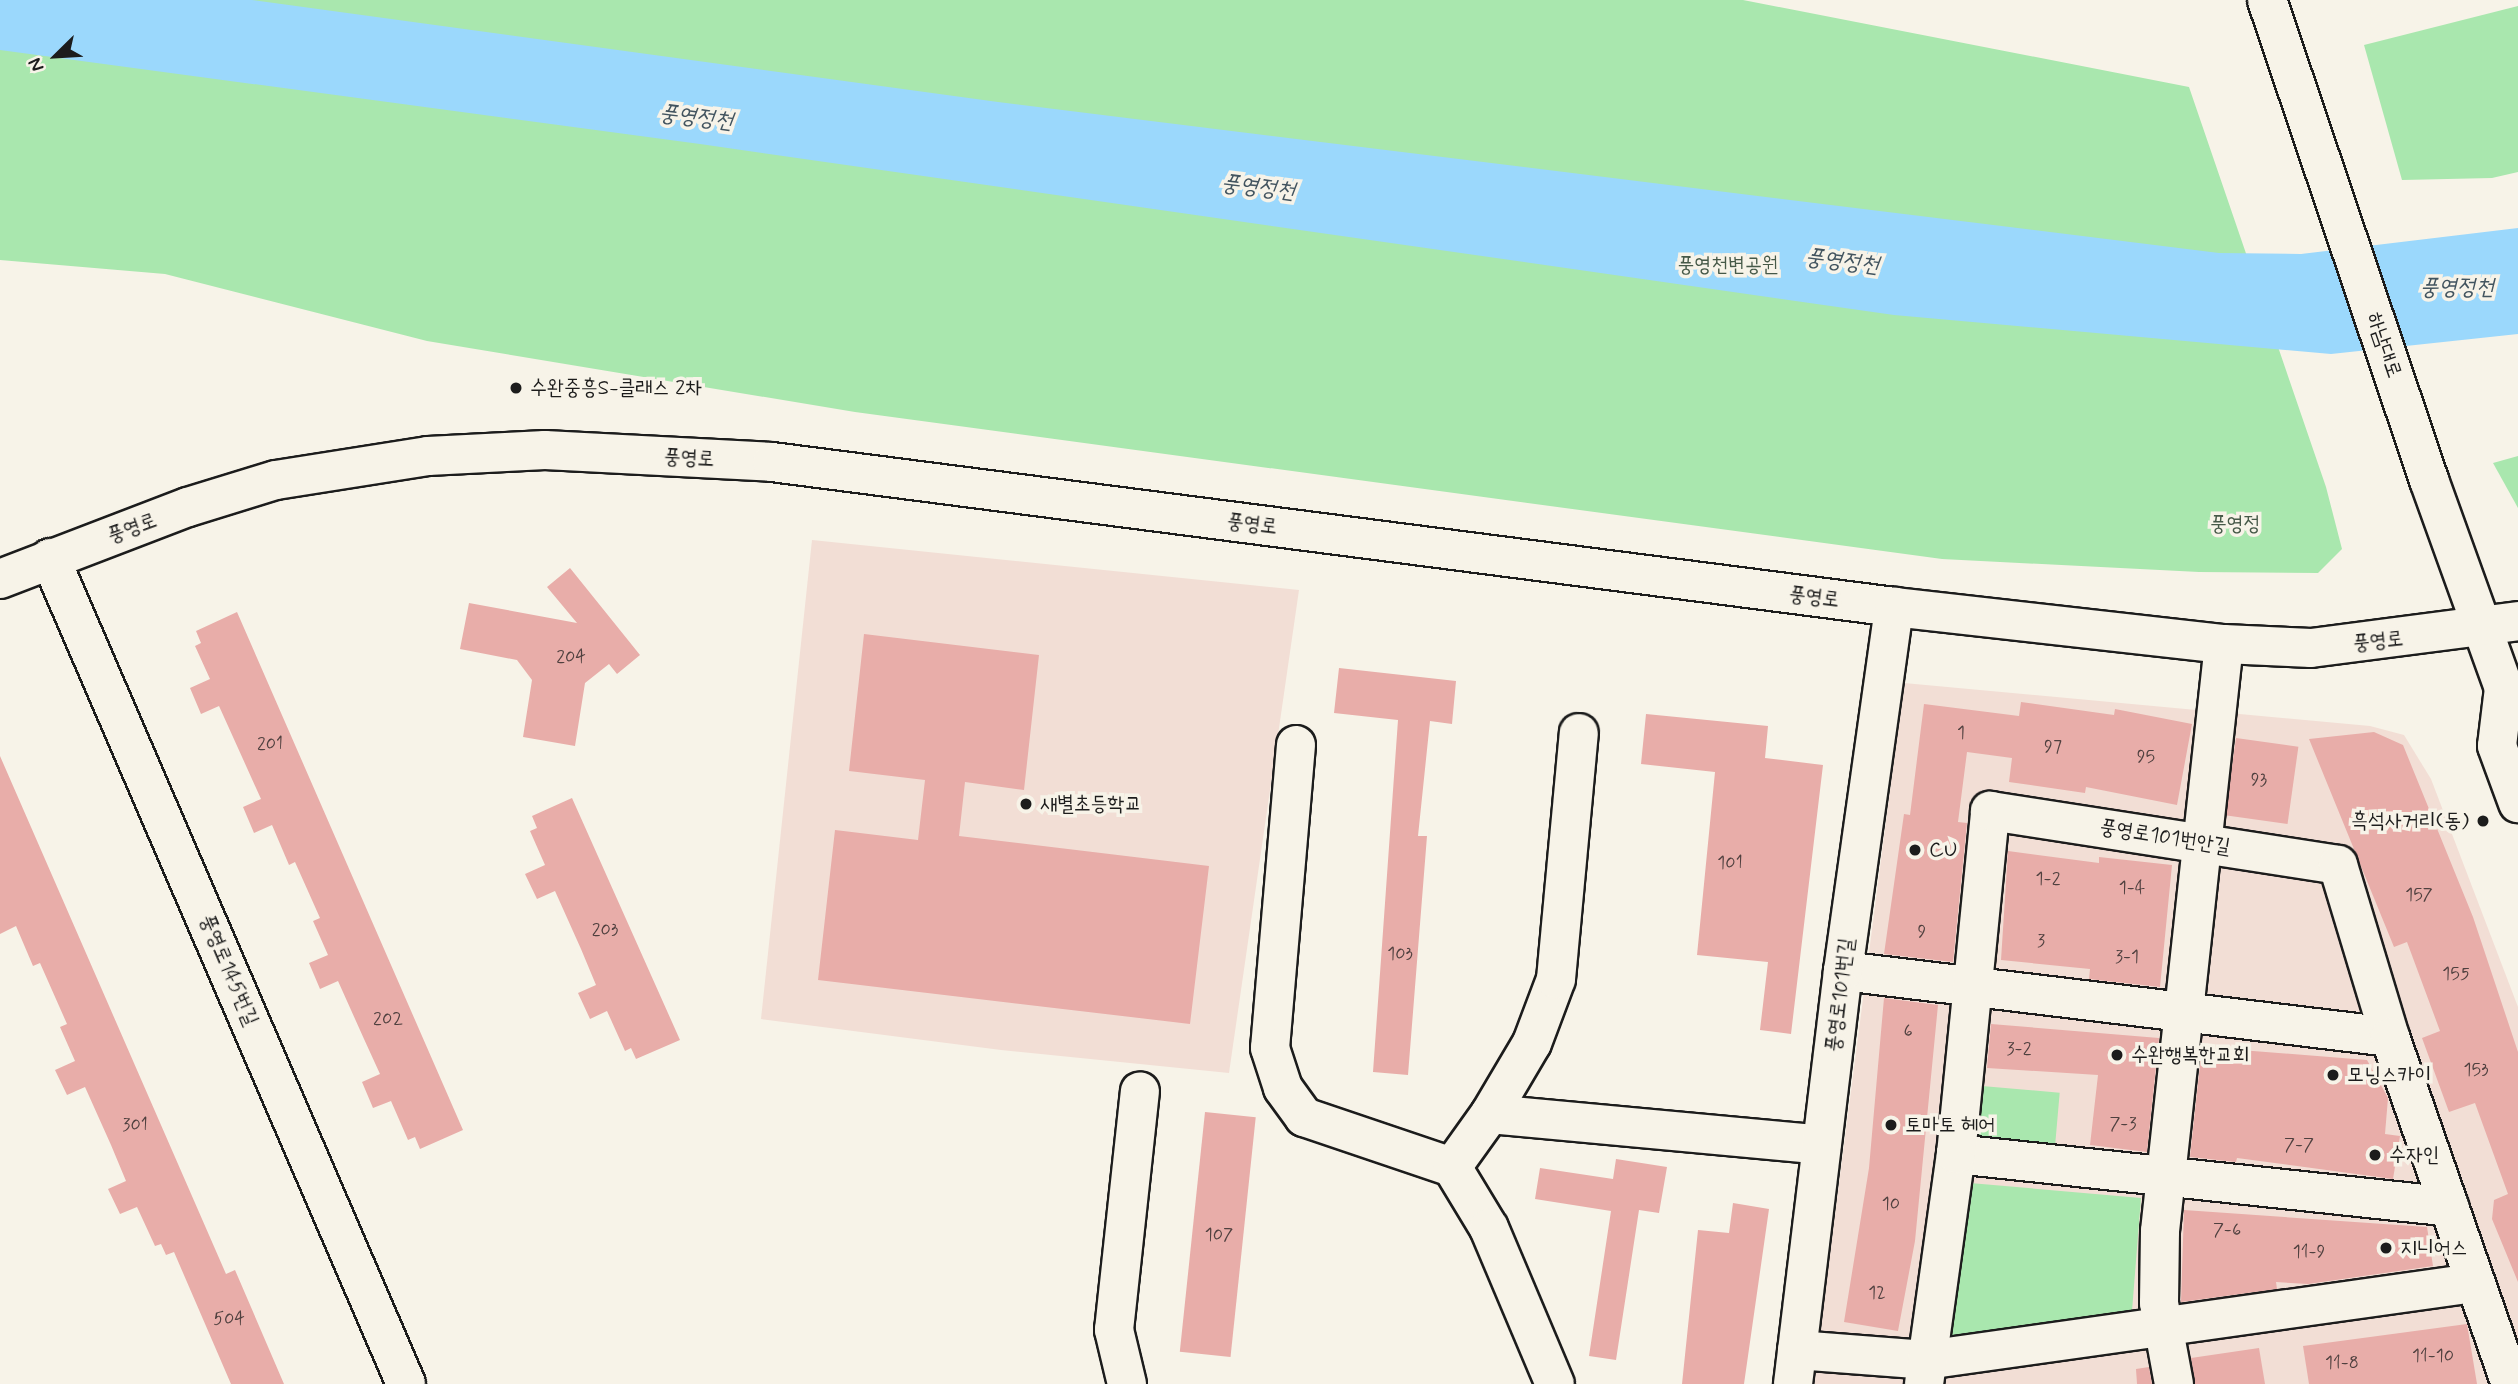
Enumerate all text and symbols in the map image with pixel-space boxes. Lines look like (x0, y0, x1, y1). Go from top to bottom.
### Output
north arrow (21, 21, 91, 91)
text: N (22, 54, 50, 76)
water label: 풍영정천 (658, 100, 734, 136)
water label: 풍영정천 (1220, 170, 1296, 206)
water label: 풍영정천 (1804, 244, 1880, 280)
park label: 풍영천변공원 (1677, 252, 1779, 278)
water label: 풍영정천 (2420, 274, 2494, 302)
street label: 하남대로 (2361, 309, 2407, 381)
place label: 수완중흥S-클래스 2차 (530, 375, 702, 401)
marker: 수완중흥S-클래스 2차 (508, 380, 524, 396)
street label: 풍영로 (663, 444, 715, 472)
street label: 풍영로 (104, 507, 160, 549)
street label: 풍영로 (1225, 508, 1279, 540)
park label: 풍영정 (2210, 511, 2260, 537)
street label: 풍영로 (1787, 581, 1841, 613)
street label: 풍영로 (2351, 626, 2405, 656)
house number: 204 (556, 646, 586, 668)
house number: 1 (1957, 722, 1965, 744)
house number: 201 (257, 733, 283, 755)
house number: 97 (2044, 736, 2062, 758)
house number: 95 (2137, 746, 2155, 768)
house number: 93 (2251, 769, 2267, 791)
place label: 새별초등학교 (1040, 791, 1141, 817)
marker: 새별초등학교 (1018, 796, 1034, 812)
place label: 흑석사거리(동) (2351, 808, 2469, 834)
marker: 흑석사거리(동) (2475, 813, 2491, 829)
street label: 풍영로101번안길 (2098, 814, 2232, 860)
place label: CU (1929, 837, 1958, 863)
marker: CU (1907, 842, 1923, 858)
house number: 101 (1717, 852, 1743, 874)
house number: 1-2 (2036, 868, 2060, 890)
house number: 1-4 (2119, 877, 2145, 899)
house number: 157 (2405, 884, 2433, 906)
street label: 풍영로145번길 (194, 910, 264, 1030)
house number: 203 (592, 919, 618, 941)
house number: 9 (1918, 921, 1926, 943)
house number: 3 (2037, 930, 2045, 952)
street label: 풍영로101번길 (1820, 936, 1860, 1054)
house number: 103 (1387, 943, 1413, 965)
house number: 3-1 (2115, 946, 2139, 968)
house number: 155 (2442, 963, 2470, 985)
house number: 202 (373, 1008, 403, 1030)
house number: 6 (1903, 1020, 1913, 1042)
house number: 3-2 (2006, 1038, 2032, 1060)
place label: 수완행복한교회 (2131, 1042, 2249, 1068)
marker: 수완행복한교회 (2109, 1047, 2125, 1063)
house number: 153 (2464, 1059, 2488, 1081)
place label: 모닝스카이 (2347, 1062, 2431, 1088)
marker: 모닝스카이 (2325, 1067, 2341, 1083)
place label: 토마토 헤어 (1905, 1112, 1995, 1138)
house number: 7-3 (2109, 1113, 2137, 1135)
house number: 301 (122, 1114, 148, 1136)
marker: 토마토 헤어 (1883, 1117, 1899, 1133)
house number: 7-7 (2284, 1134, 2314, 1156)
place label: 수자인 (2389, 1142, 2440, 1168)
marker: 수자인 (2367, 1147, 2383, 1163)
house number: 10 (1882, 1193, 1900, 1215)
house number: 7-6 (2213, 1219, 2241, 1241)
house number: 107 (1205, 1224, 1233, 1246)
place label: 지니어스 (2400, 1235, 2468, 1261)
marker: 지니어스 (2378, 1240, 2394, 1256)
house number: 11-9 (2293, 1241, 2325, 1263)
house number: 12 (1868, 1282, 1886, 1304)
house number: 504 (213, 1308, 245, 1330)
house number: 11-10 (2412, 1345, 2454, 1367)
house number: 11-8 (2325, 1352, 2359, 1374)

